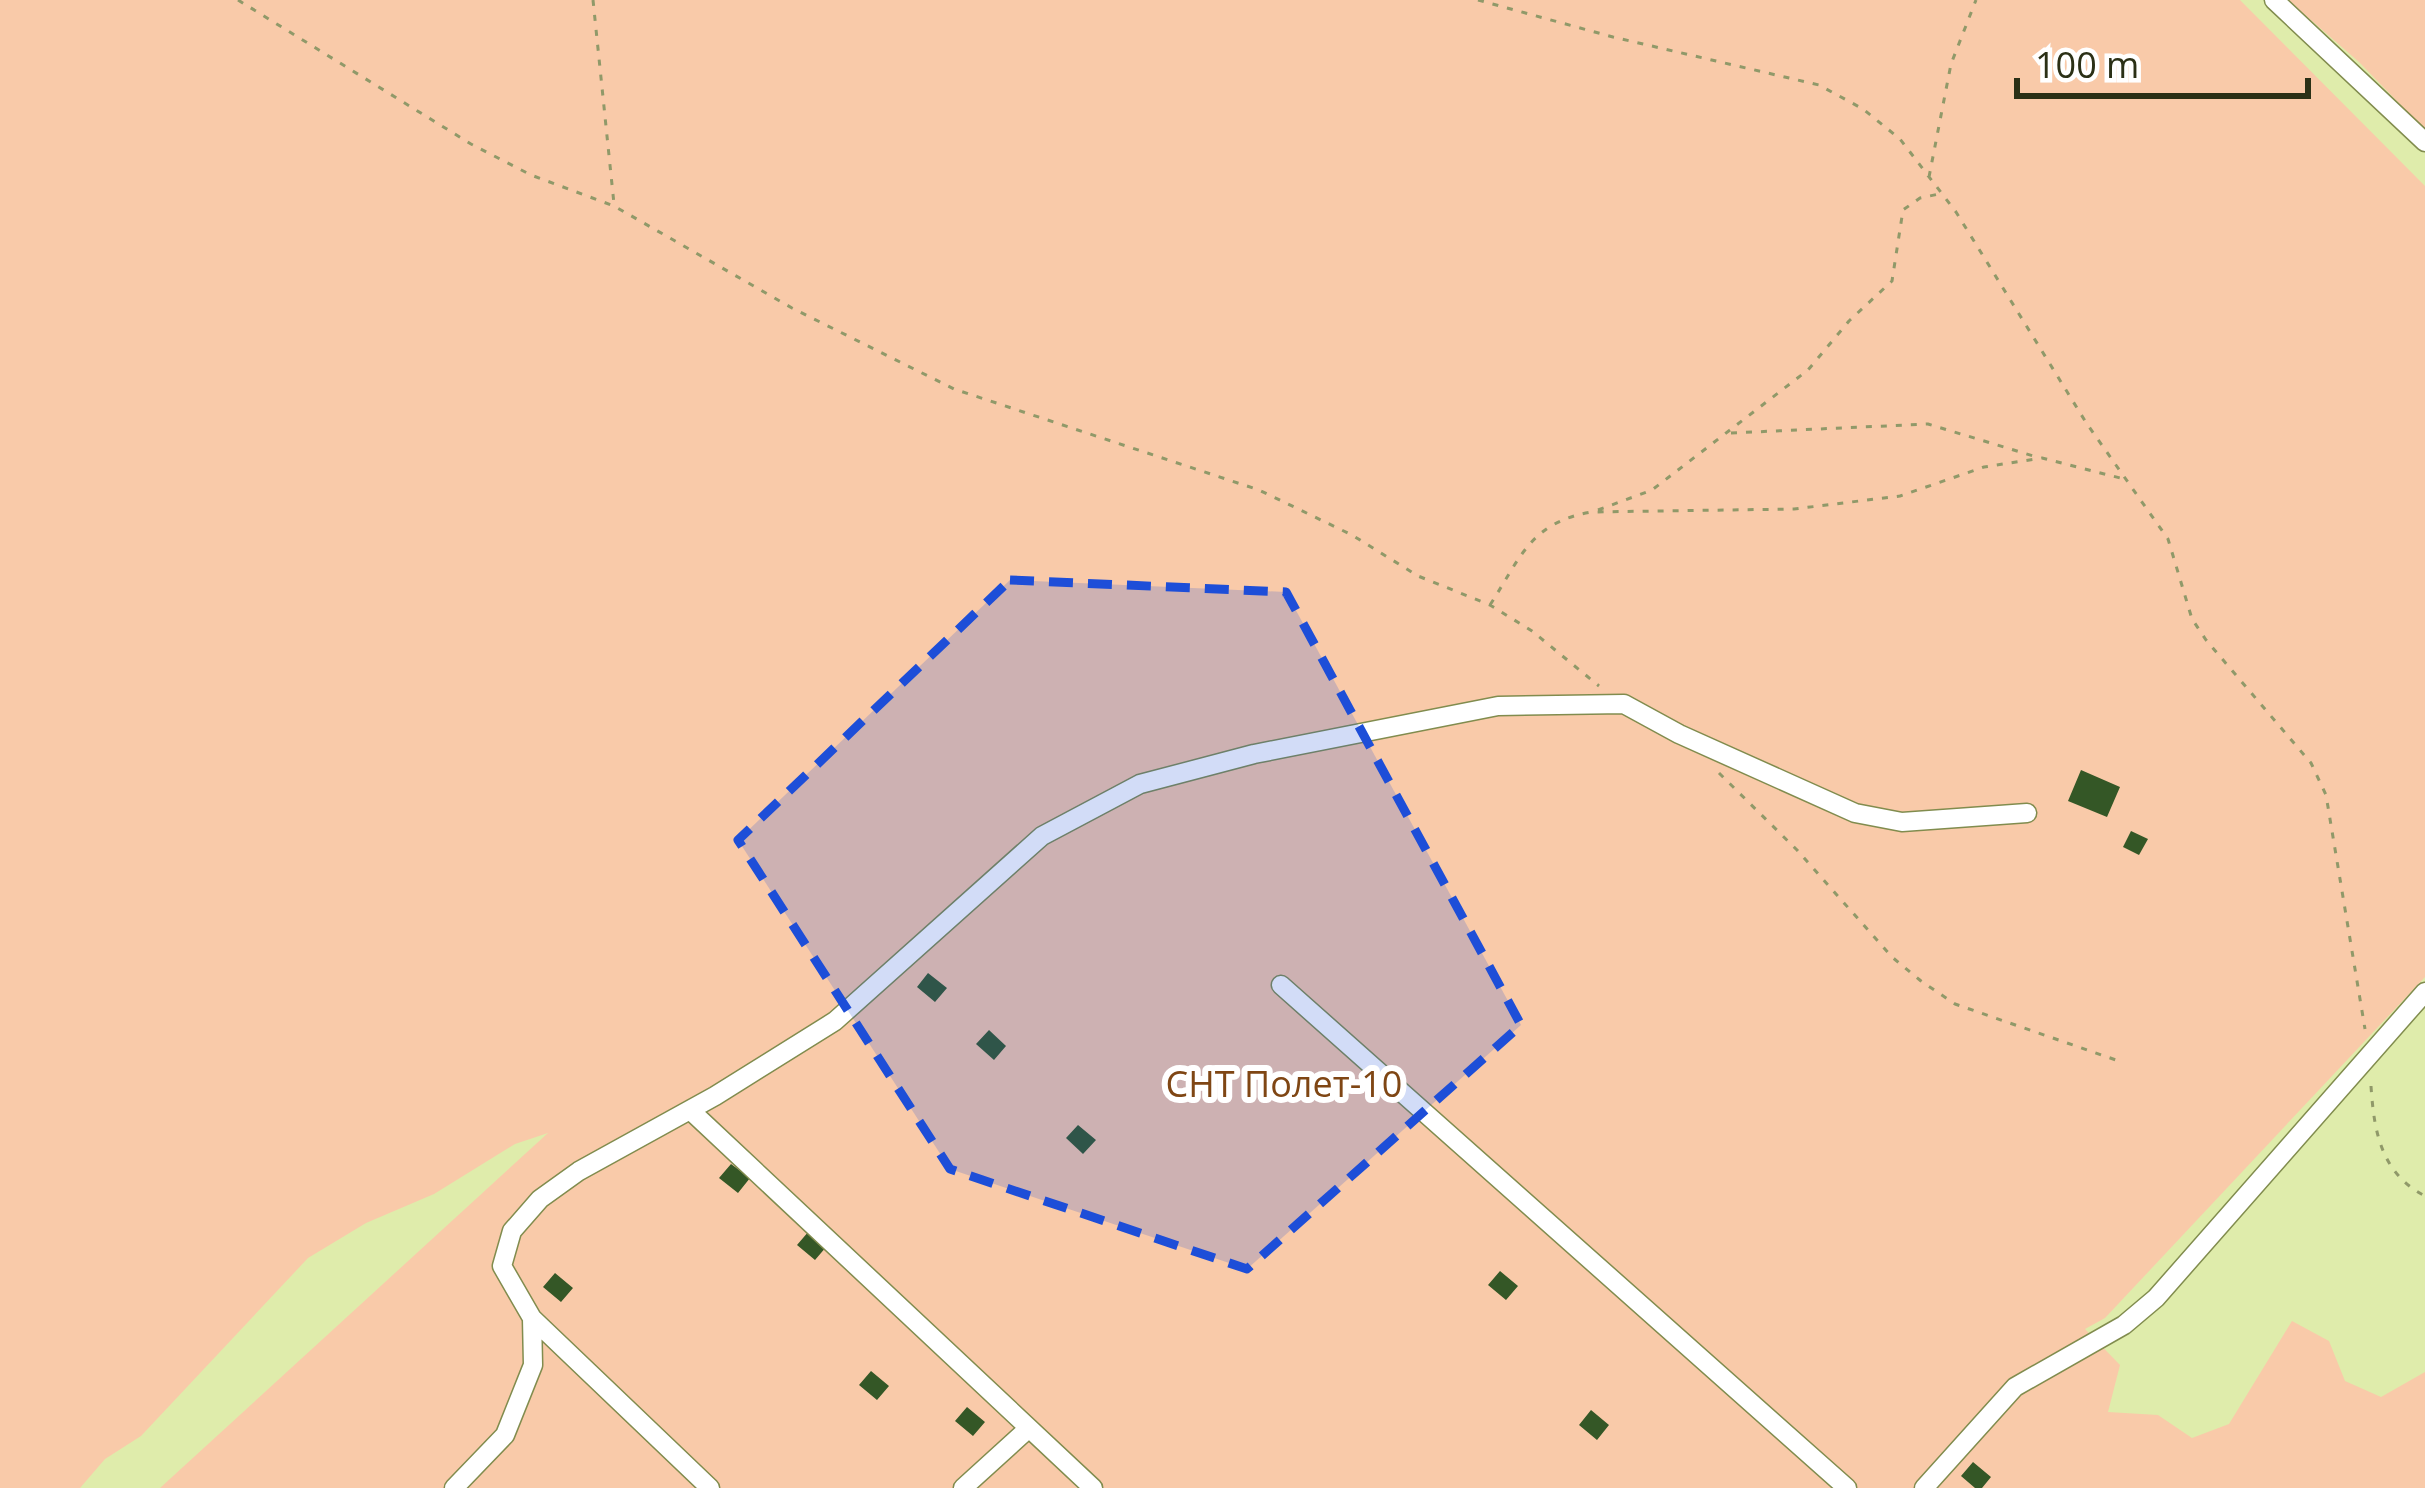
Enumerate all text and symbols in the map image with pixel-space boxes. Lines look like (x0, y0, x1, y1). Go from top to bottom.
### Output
scale bar (2017, 24, 2308, 98)
text: 100 m (2035, 40, 2139, 89)
park label: СНТ Полет-10 (1166, 1059, 1402, 1108)

